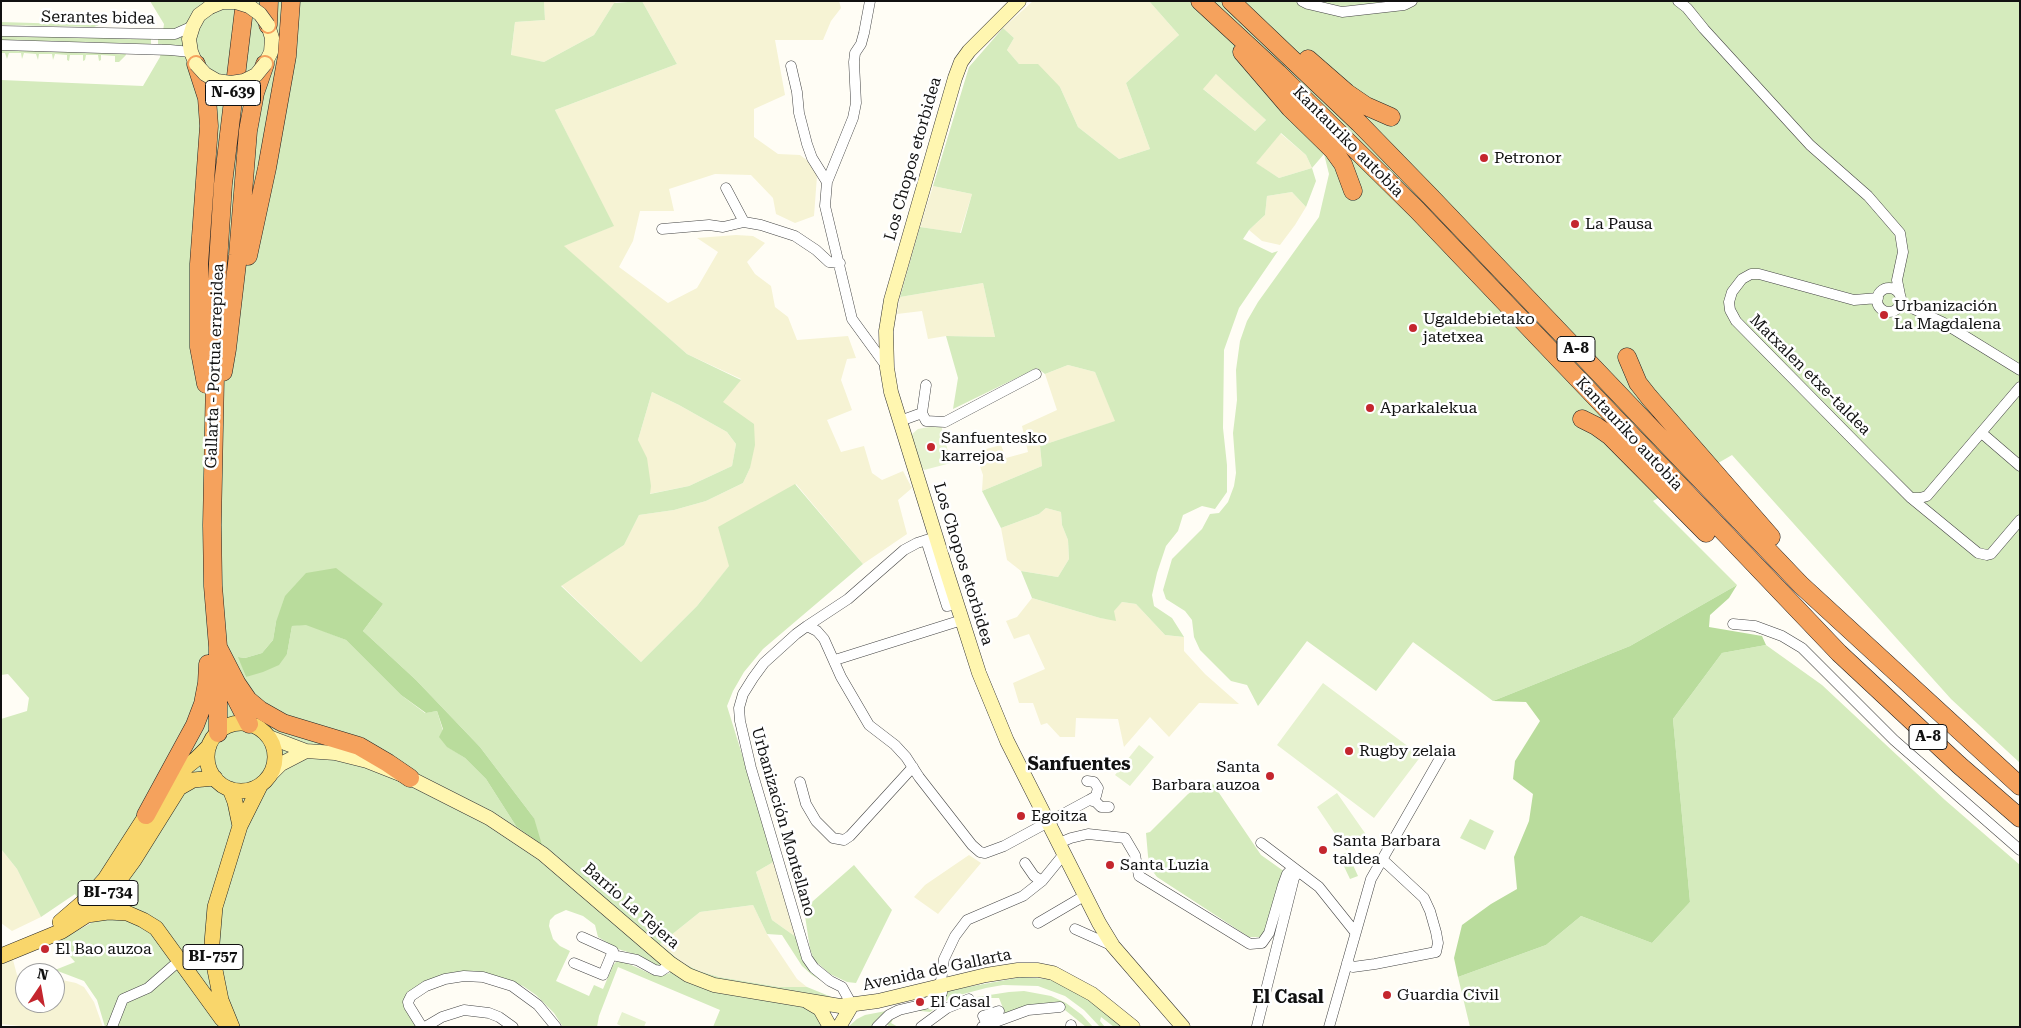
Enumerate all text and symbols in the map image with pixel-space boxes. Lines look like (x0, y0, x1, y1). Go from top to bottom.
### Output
street label: Serantes bidea (41, 7, 155, 29)
street label: Los Chopos etorbidea (880, 75, 946, 243)
road number: N-639 (206, 80, 260, 106)
street label: Kantauriko autobia (1289, 83, 1407, 201)
place label: Petronor (1494, 148, 1562, 168)
marker: Petronor (1478, 152, 1490, 164)
place label: La Pausa (1585, 214, 1652, 234)
marker: La Pausa (1569, 218, 1581, 230)
street label: Gallarta - Portua errepidea (202, 263, 228, 469)
place label: Urbanización La Magdalena (1894, 296, 2001, 334)
place label: Ugaldebietako jatetxea (1423, 309, 1535, 347)
marker: Urbanización La Magdalena (1878, 309, 1890, 321)
street label: Matxalen etxe-taldea (1746, 311, 1874, 439)
marker: Ugaldebietako jatetxea (1407, 322, 1419, 334)
road number: A-8 (1557, 336, 1595, 362)
street label: Kantauriko autobia (1571, 373, 1687, 495)
place label: Aparkalekua (1380, 398, 1477, 418)
marker: Aparkalekua (1364, 402, 1376, 414)
place label: Sanfuentesko karrejoa (941, 428, 1047, 466)
marker: Sanfuentesko karrejoa (925, 441, 937, 453)
street label: Los Chopos etorbidea (929, 480, 997, 648)
road number: A-8 (1909, 724, 1947, 750)
street label: Urbanización Montellano (747, 725, 819, 919)
place label: Rugby zelaia (1359, 741, 1456, 761)
marker: Rugby zelaia (1343, 745, 1355, 757)
district label: Sanfuentes (1027, 754, 1131, 776)
place label: Santa Barbara auzoa (1152, 757, 1260, 795)
marker: Santa Barbara auzoa (1264, 770, 1276, 782)
place label: Egoitza (1031, 806, 1087, 826)
marker: Egoitza (1015, 810, 1027, 822)
place label: Santa Barbara taldea (1333, 831, 1440, 869)
marker: Santa Barbara taldea (1317, 844, 1329, 856)
place label: Santa Luzia (1120, 855, 1209, 875)
street label: Barrio La Tejera (579, 859, 683, 953)
marker: Santa Luzia (1104, 859, 1116, 871)
road number: BI-734 (78, 880, 138, 906)
place label: El Bao auzoa (55, 939, 152, 959)
marker: El Bao auzoa (39, 943, 51, 955)
road number: BI-757 (183, 944, 243, 970)
street label: Avenida de Gallarta (861, 945, 1013, 995)
north arrow (15, 963, 65, 1013)
text: N (36, 965, 50, 983)
place label: Guardia Civil (1397, 985, 1499, 1005)
district label: El Casal (1252, 987, 1324, 1009)
marker: Guardia Civil (1381, 989, 1393, 1001)
place label: El Casal (930, 992, 991, 1012)
marker: El Casal (914, 996, 926, 1008)

